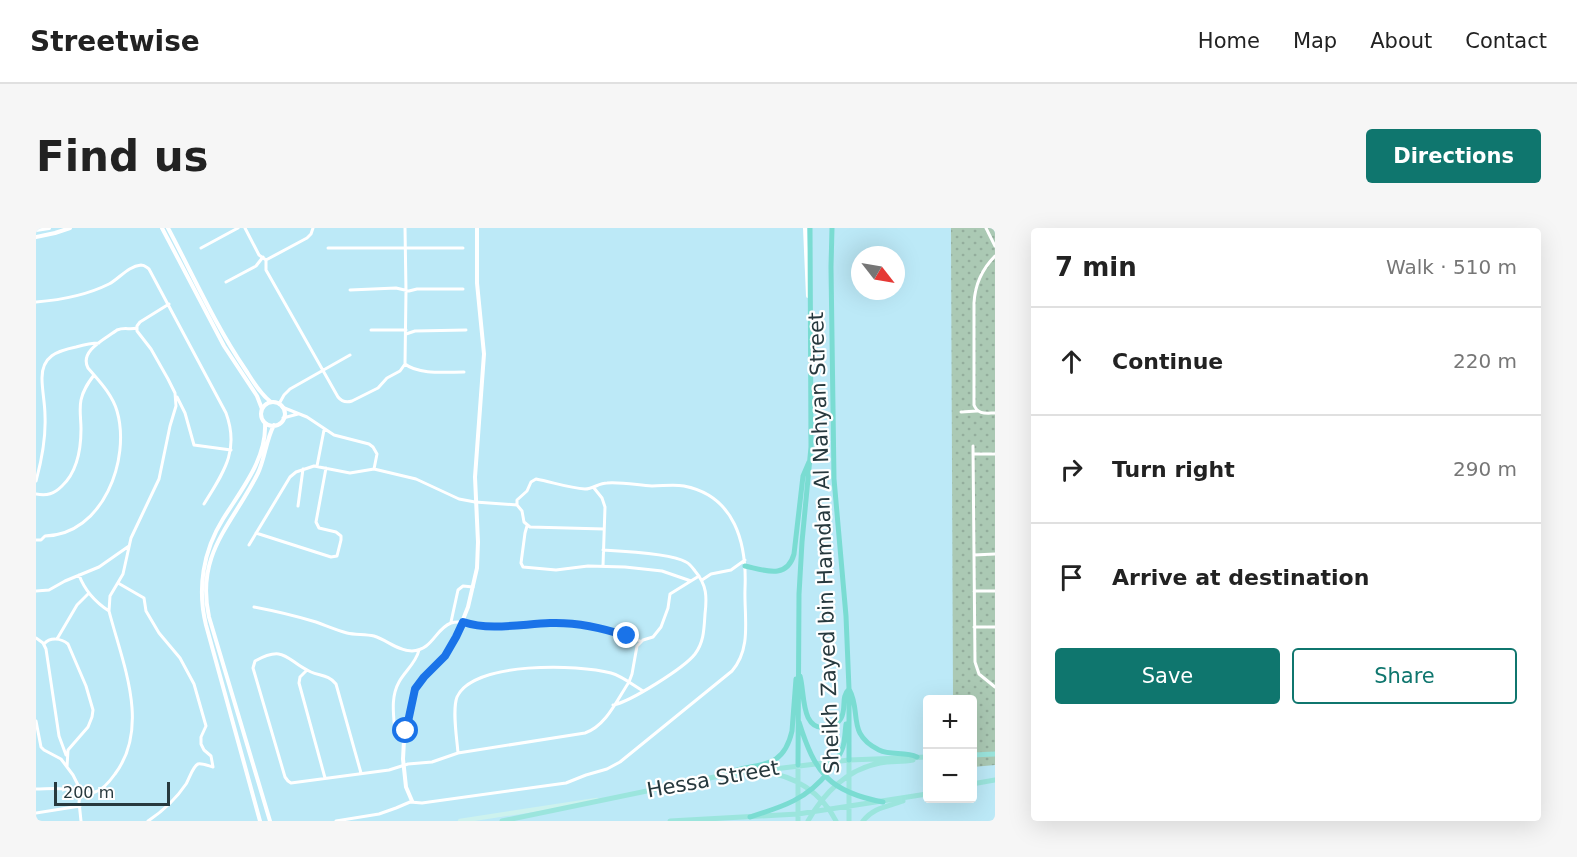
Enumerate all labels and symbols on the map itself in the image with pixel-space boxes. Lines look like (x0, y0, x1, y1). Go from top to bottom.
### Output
north arrow (851, 246, 905, 300)
street label: Sheikh Zayed bin Hamdan Al Nahyan Street (804, 311, 844, 775)
route end (613, 622, 639, 648)
route start (392, 717, 418, 743)
street label: Hessa Street (645, 756, 781, 802)
scale bar (54, 779, 170, 806)

